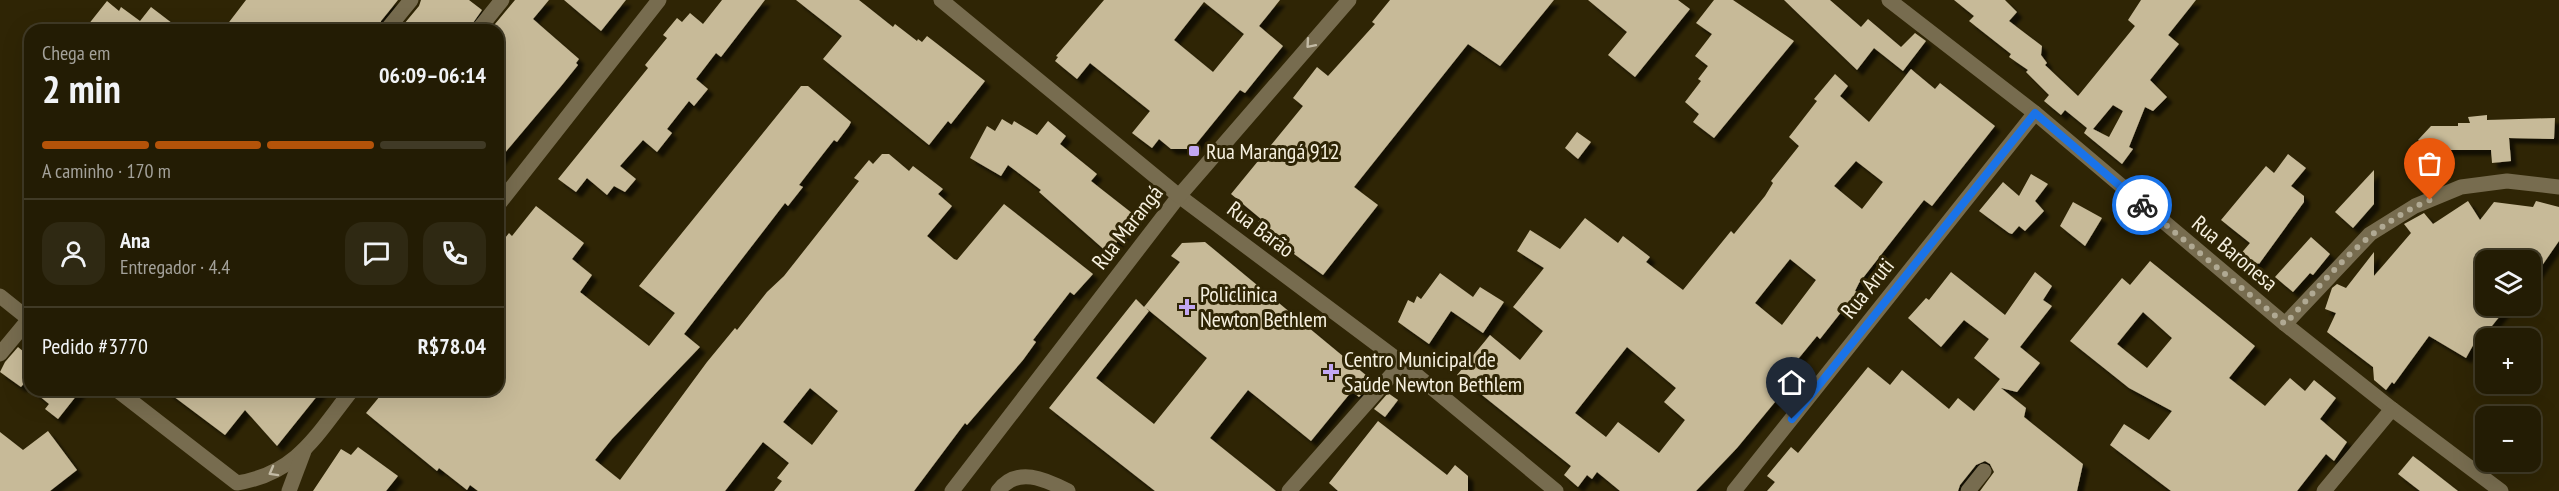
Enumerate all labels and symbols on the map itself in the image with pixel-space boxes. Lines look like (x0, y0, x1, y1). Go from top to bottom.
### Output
one-way arrow (1306, 37, 1317, 48)
place label: Rua Marangá 912 (1206, 137, 1340, 165)
pin (2404, 138, 2455, 200)
marker: Rua Marangá 912 (1187, 144, 1201, 158)
courier (2112, 175, 2172, 235)
street label: Rua Marangá (1085, 179, 1169, 275)
street label: Rua Barão (1222, 195, 1300, 263)
street label: Rua Baronesa (2186, 209, 2284, 297)
street label: Rua Aruti (1834, 252, 1900, 324)
place label: Policlinica Newton Bethlem (1200, 280, 1327, 333)
marker: Policlinica Newton Bethlem (1178, 298, 1196, 316)
place label: Centro Municipal de Saúde Newton Bethlem (1344, 345, 1522, 398)
pin (1766, 357, 1817, 419)
marker: Centro Municipal de Saúde Newton Bethlem (1322, 363, 1340, 381)
one-way arrow (269, 465, 279, 476)

